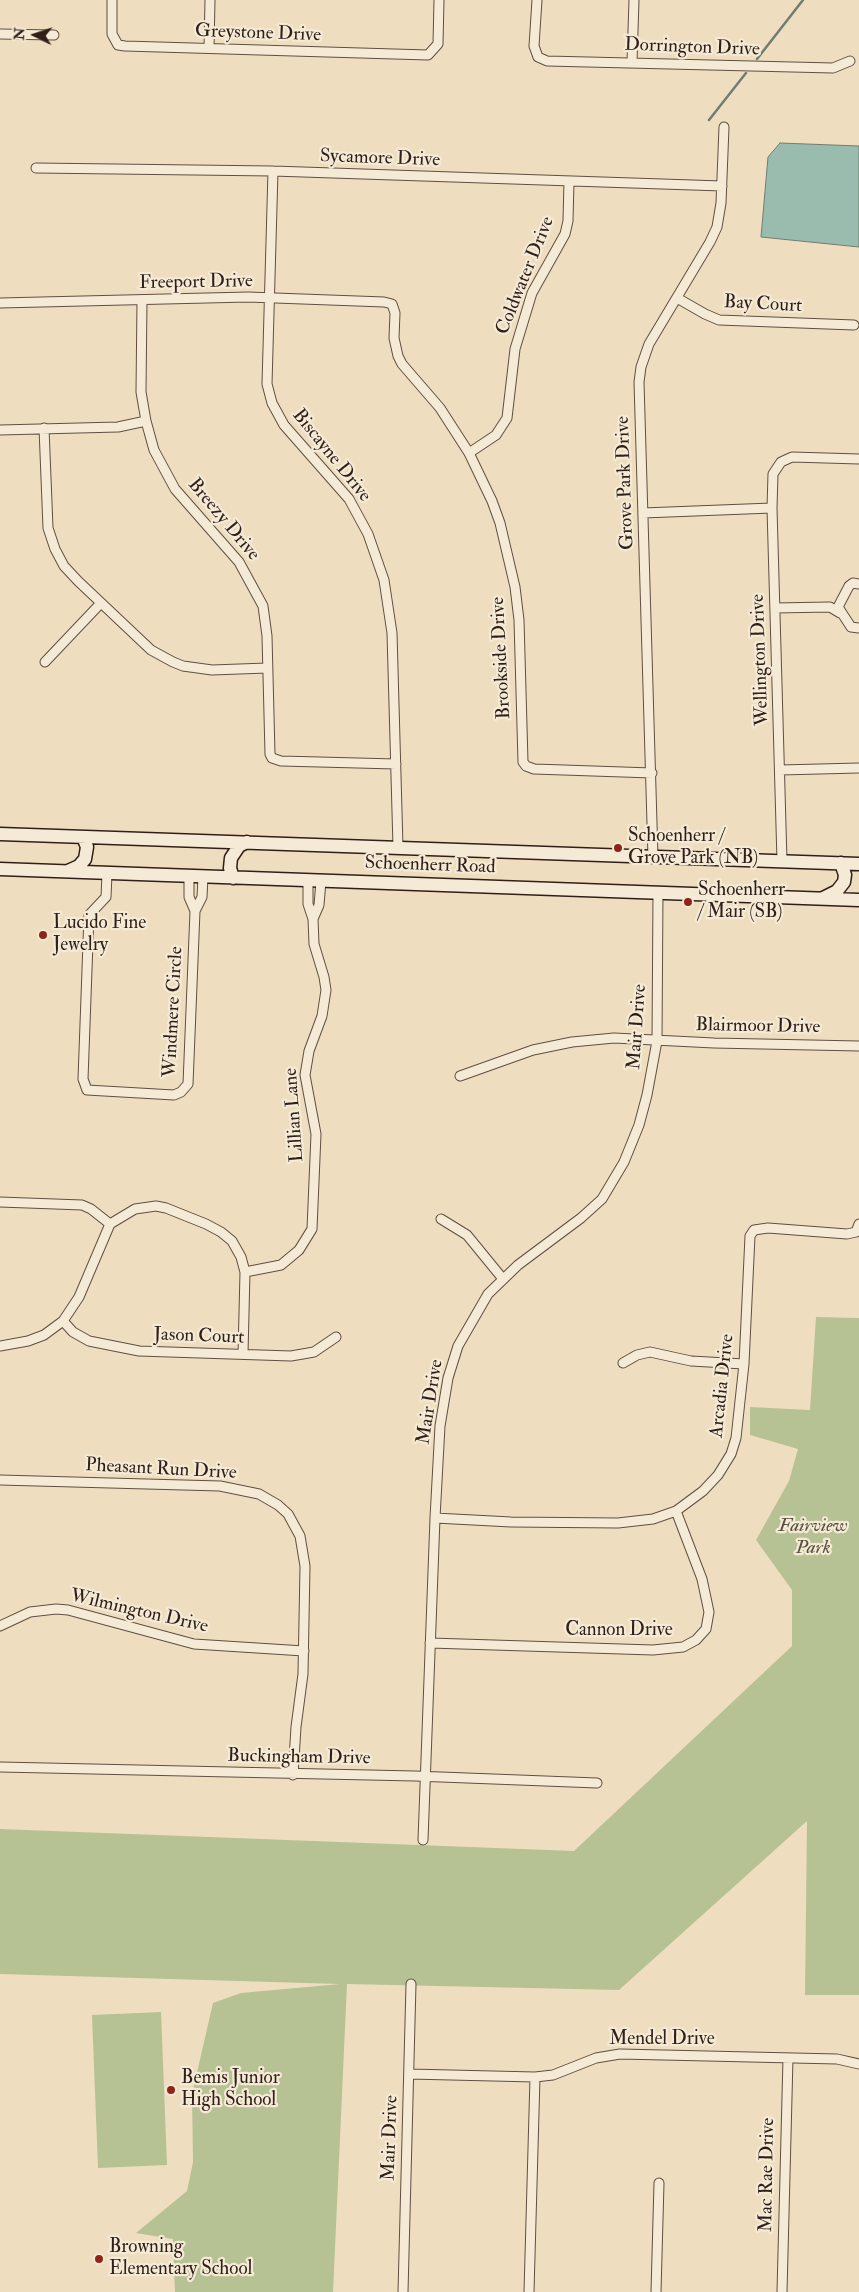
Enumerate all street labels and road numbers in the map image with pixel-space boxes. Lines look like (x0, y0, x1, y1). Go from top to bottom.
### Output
street label: Greystone Drive (194, 20, 322, 48)
street label: Dorrington Drive (624, 34, 760, 62)
street label: Sycamore Drive (319, 146, 441, 172)
street label: Coldwater Drive (492, 214, 560, 338)
street label: Freeport Drive (139, 271, 253, 295)
street label: Bay Court (723, 292, 803, 318)
street label: Biscayne Drive (287, 405, 375, 507)
street label: Grove Park Drive (612, 416, 640, 550)
street label: Breezy Drive (182, 474, 264, 566)
street label: Wellington Drive (747, 594, 775, 726)
street label: Brookside Drive (487, 596, 517, 720)
street label: Schoenherr Road (364, 852, 496, 880)
street label: Windmere Circle (159, 946, 189, 1078)
street label: Mair Drive (624, 983, 652, 1071)
street label: Blairmoor Drive (695, 1015, 821, 1039)
street label: Lillian Lane (280, 1067, 310, 1163)
street label: Jason Court (153, 1324, 245, 1350)
street label: Arcadia Drive (706, 1333, 740, 1439)
street label: Mair Drive (413, 1358, 449, 1446)
street label: Pheasant Run Drive (85, 1455, 237, 1485)
street label: Wilmington Drive (68, 1585, 210, 1639)
street label: Cannon Drive (565, 1620, 673, 1642)
street label: Buckingham Drive (227, 1745, 371, 1771)
street label: Mendel Drive (609, 2029, 715, 2051)
street label: Mair Drive (378, 2095, 404, 2181)
street label: Mac Rae Drive (756, 2118, 780, 2232)

